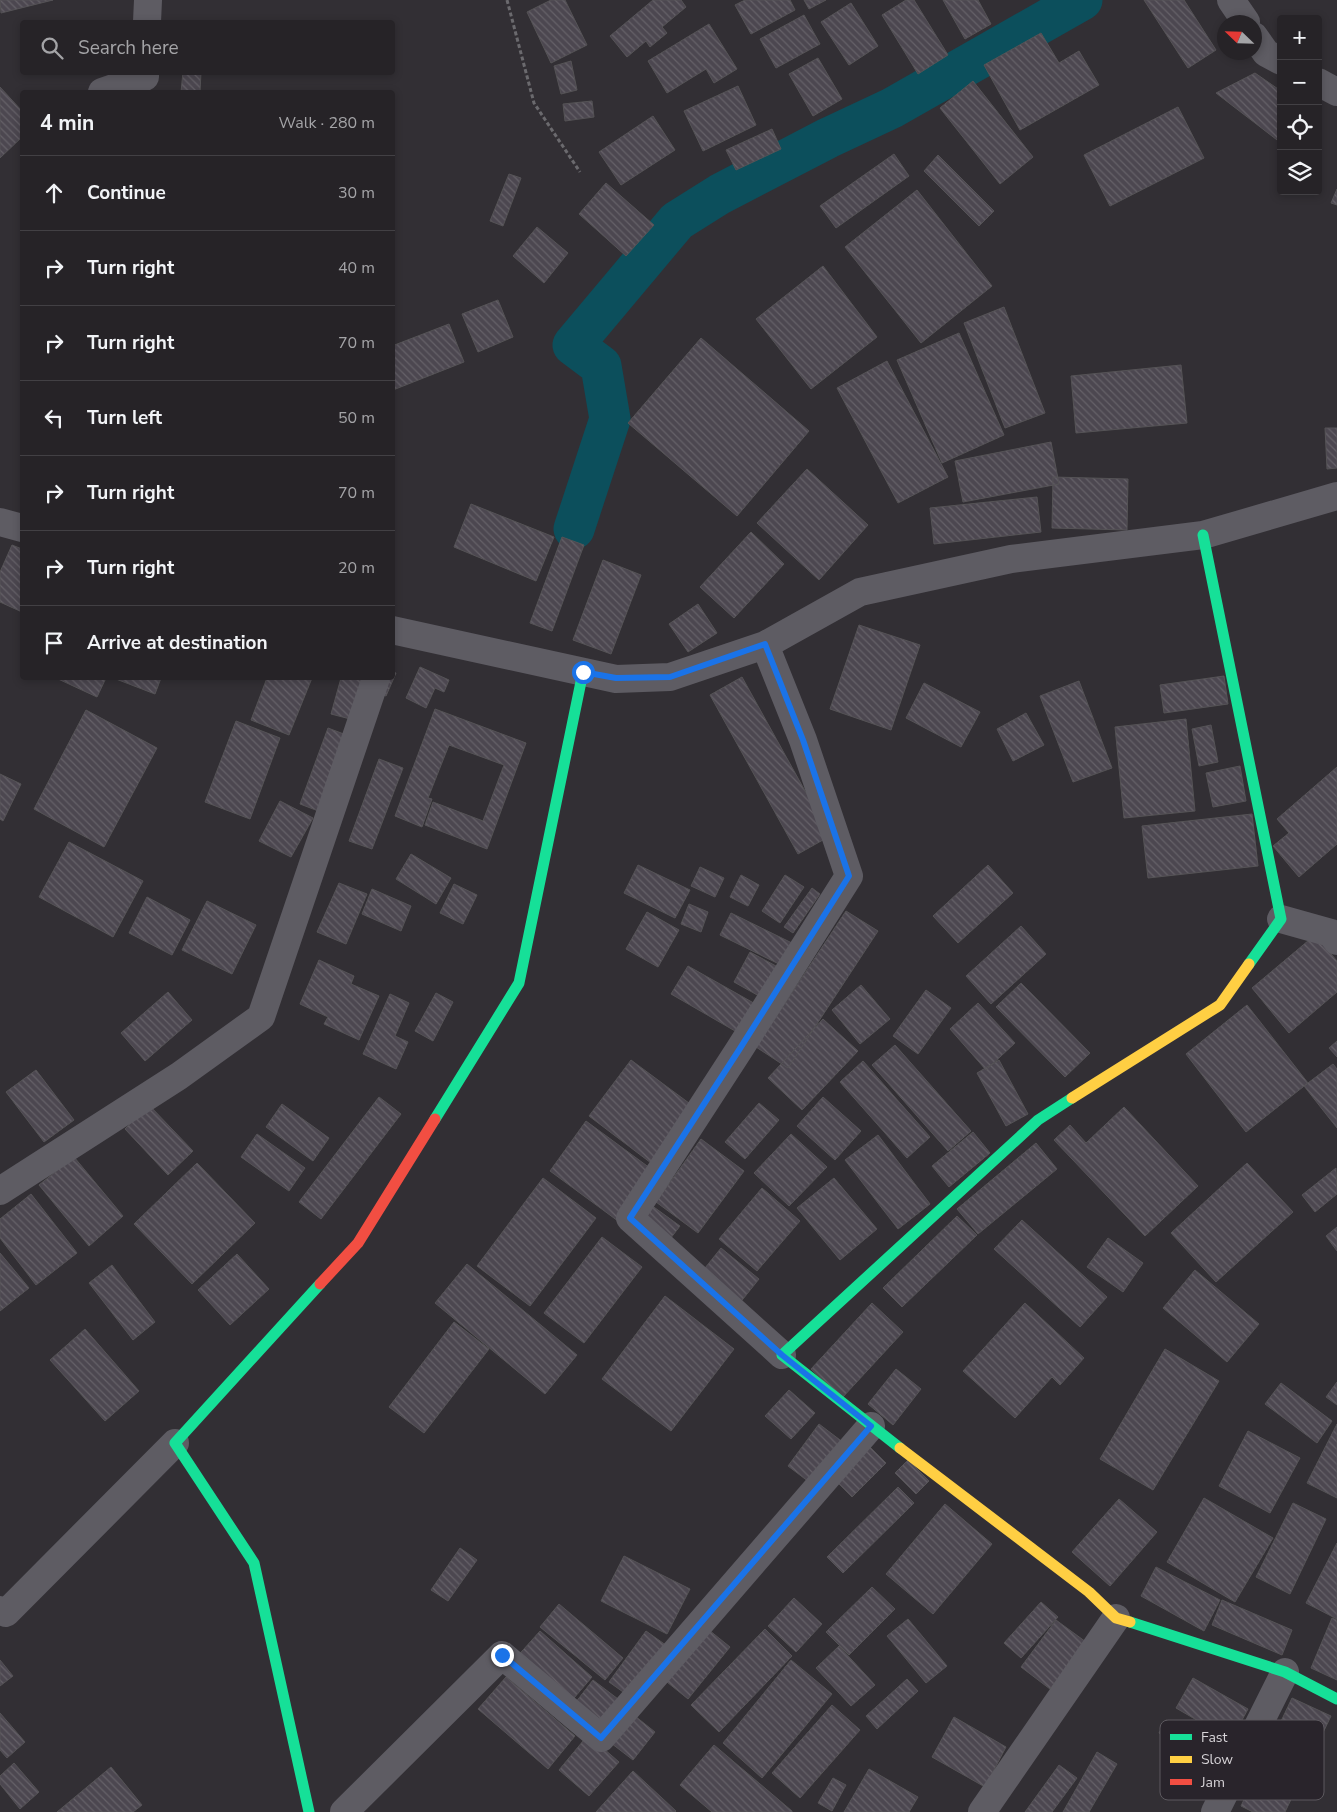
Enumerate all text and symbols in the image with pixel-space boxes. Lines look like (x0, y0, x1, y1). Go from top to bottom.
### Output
north arrow (1217, 15, 1262, 60)
map controls (1277, 15, 1322, 195)
button: + (1277, 15, 1322, 60)
search box (20, 20, 395, 75)
icon: search (38, 34, 66, 62)
text: Search here (78, 35, 179, 61)
button: − (1277, 60, 1322, 105)
button: locate (1277, 105, 1322, 150)
text: 4 min (40, 109, 94, 137)
text: Walk · 280 m (279, 112, 375, 134)
button: layers (1277, 150, 1322, 195)
icon: ahead (40, 179, 68, 207)
text: Continue (87, 180, 166, 206)
text: 30 m (338, 182, 375, 204)
icon: right (40, 254, 68, 282)
text: Turn right (87, 255, 174, 281)
text: 40 m (338, 257, 375, 279)
icon: right (40, 329, 68, 357)
text: Turn right (87, 330, 174, 356)
text: 70 m (338, 332, 375, 354)
icon: left (40, 404, 68, 432)
text: Turn left (87, 405, 162, 431)
text: 50 m (338, 407, 375, 429)
icon: right (40, 479, 68, 507)
text: Turn right (87, 480, 174, 506)
text: 70 m (338, 482, 375, 504)
icon: right (40, 554, 68, 582)
text: Turn right (87, 555, 174, 581)
text: 20 m (338, 557, 375, 579)
icon: arrive (40, 629, 68, 657)
text: Arrive at destination (87, 630, 268, 656)
route start (572, 661, 595, 684)
route end (491, 1644, 514, 1667)
legend (1160, 1720, 1324, 1800)
text: Fast (1201, 1728, 1227, 1747)
text: Slow (1201, 1750, 1233, 1769)
text: Jam (1200, 1773, 1225, 1792)

